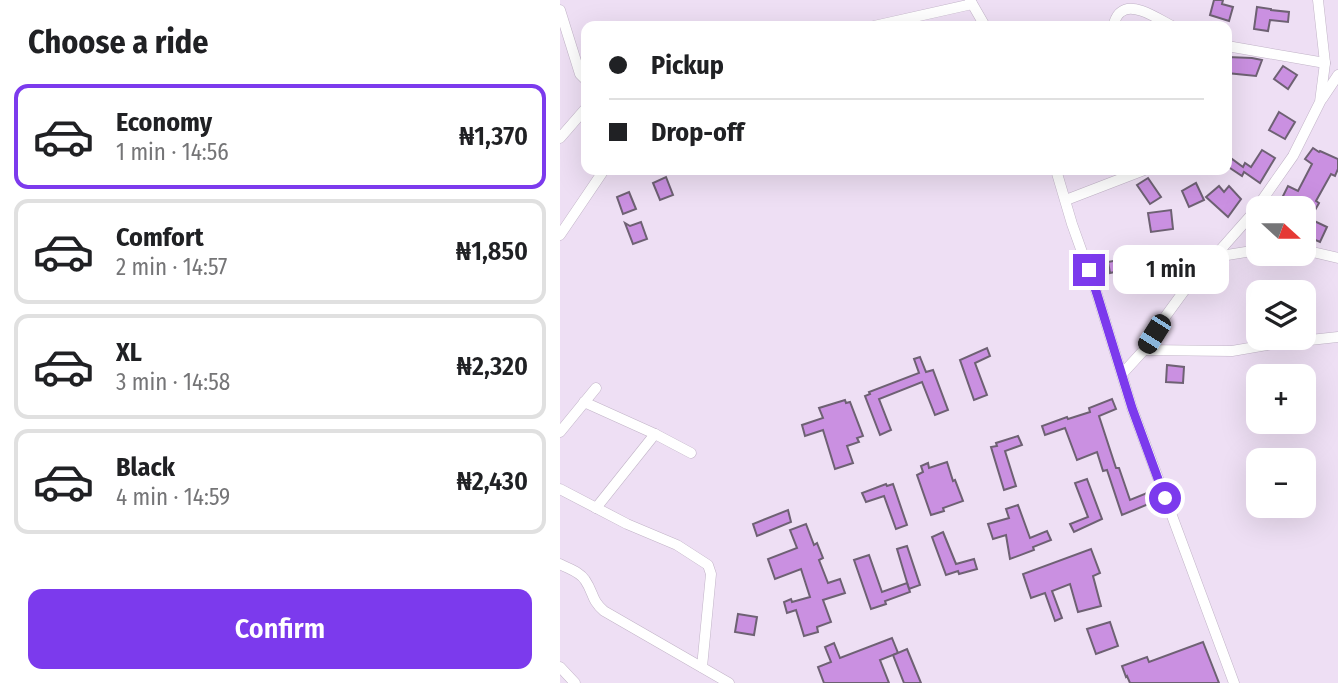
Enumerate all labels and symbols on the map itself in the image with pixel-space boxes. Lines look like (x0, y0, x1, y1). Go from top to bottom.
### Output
north arrow (1246, 196, 1316, 266)
callout: 1 min (1114, 246, 1229, 294)
route end (1073, 254, 1105, 286)
car (1134, 311, 1175, 357)
route start (1149, 482, 1181, 514)

